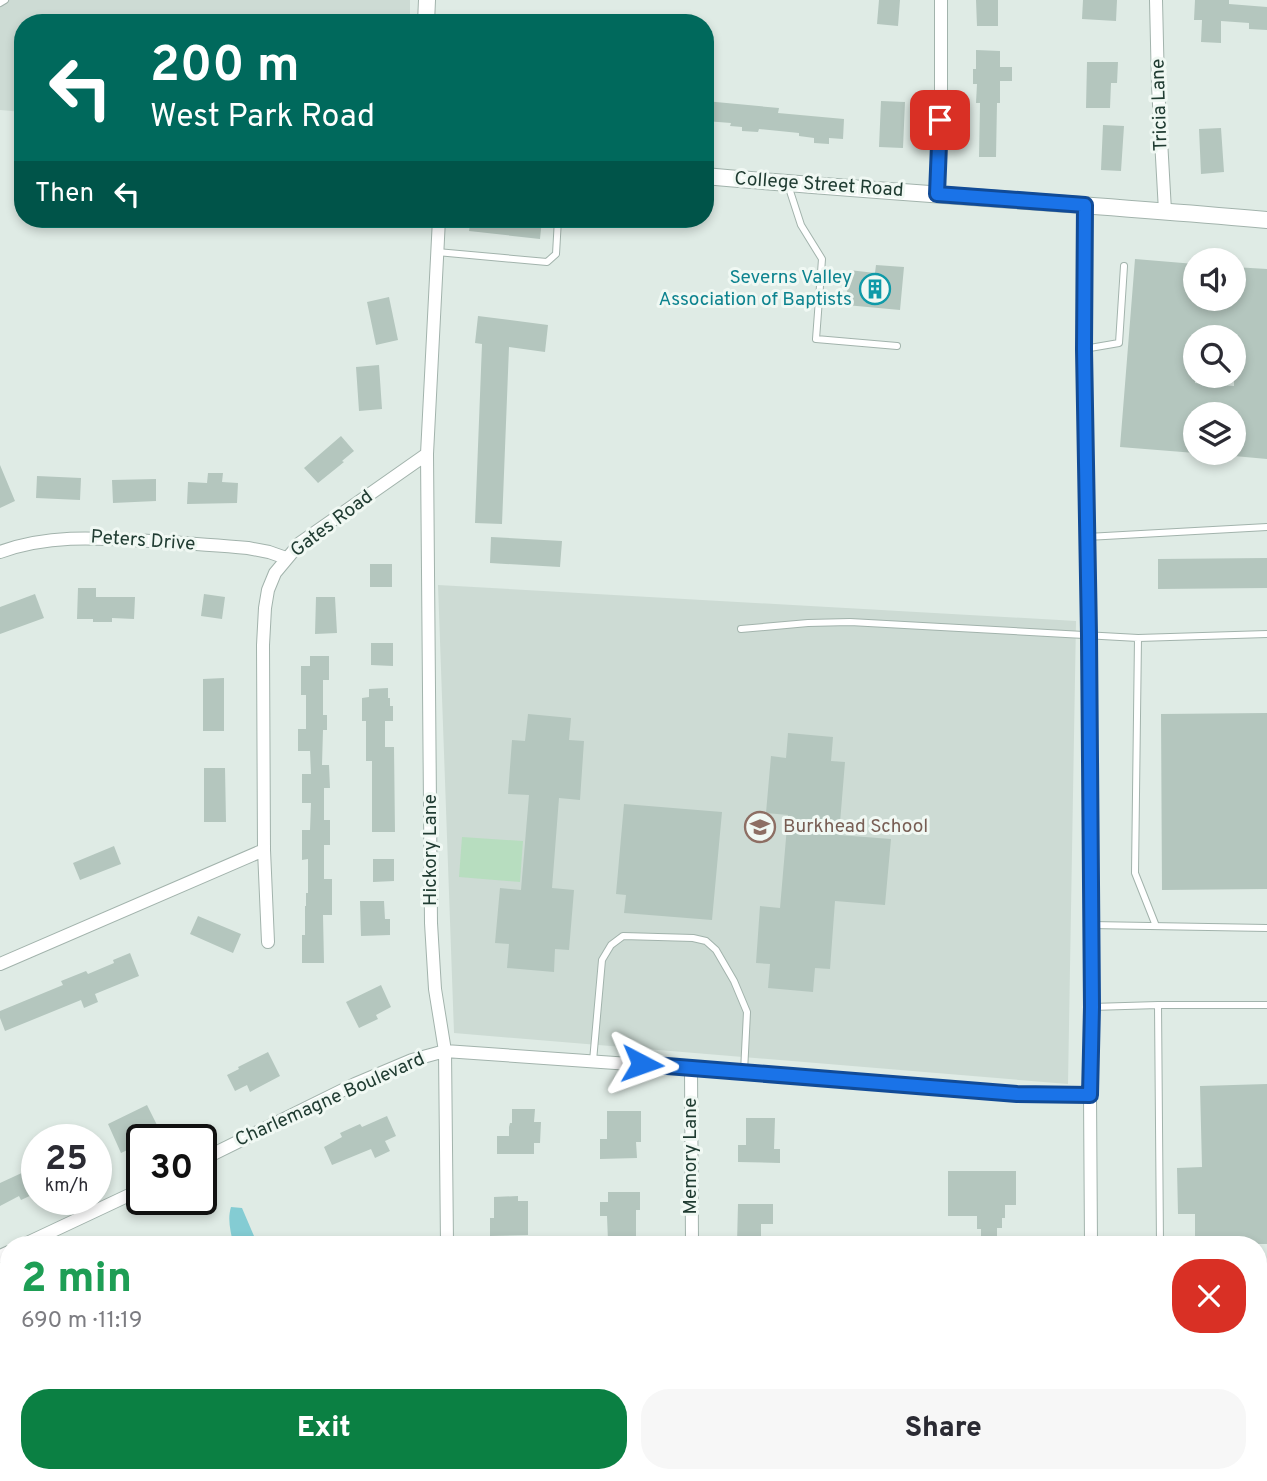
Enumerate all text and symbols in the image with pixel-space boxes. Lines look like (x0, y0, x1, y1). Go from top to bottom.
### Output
text: 200 m (150, 37, 300, 99)
icon: left (35, 42, 126, 133)
street label: Tricia Lane (1146, 58, 1174, 152)
pin (910, 90, 970, 150)
text: West Park Road (150, 98, 375, 138)
icon: arrive (921, 101, 959, 139)
street label: College Street Road (734, 167, 904, 203)
icon: left (108, 175, 146, 213)
text: Then (35, 178, 94, 211)
map controls (1183, 248, 1246, 465)
button: sound (1183, 248, 1246, 311)
place label: Severns Valley Association of Baptists (658, 266, 852, 312)
building icon: Severns Valley Association of Baptists (858, 272, 892, 306)
button: search (1183, 325, 1246, 388)
button: layers (1183, 402, 1246, 465)
street label: Gates Road (286, 485, 378, 563)
street label: Peters Drive (90, 525, 196, 557)
street label: Hickory Lane (419, 794, 443, 906)
school or university icon: Burkhead School (743, 810, 777, 844)
place label: Burkhead School (783, 815, 928, 839)
position arrow (605, 1027, 679, 1101)
street label: Charlemagne Boulevard (232, 1047, 428, 1153)
street label: Memory Lane (679, 1098, 703, 1214)
speed limit sign: 30 (126, 1124, 217, 1215)
text: 25 (45, 1138, 88, 1182)
text: km/h (45, 1175, 88, 1198)
text: 2 min (21, 1254, 132, 1307)
button: close (1172, 1259, 1246, 1333)
text: 690 m · 11:19 (21, 1307, 143, 1336)
button: Exit (21, 1389, 627, 1469)
button: Share (641, 1389, 1246, 1469)

